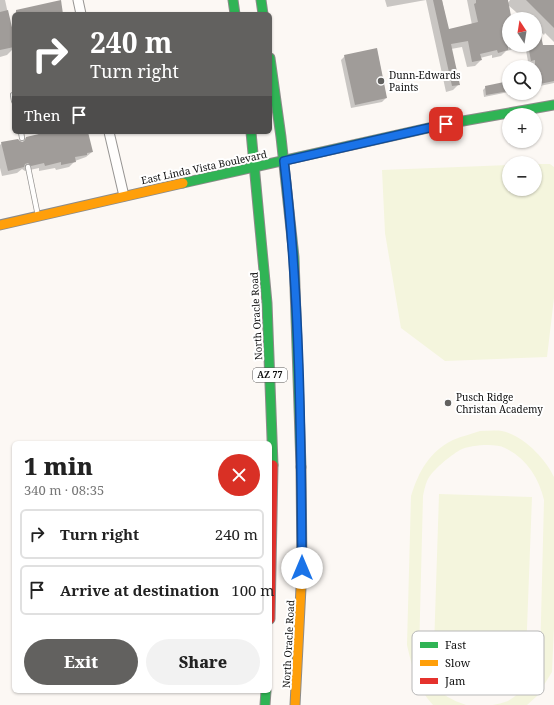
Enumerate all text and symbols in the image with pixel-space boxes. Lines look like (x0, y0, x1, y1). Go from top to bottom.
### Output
north arrow (502, 12, 542, 52)
map controls (502, 12, 542, 196)
text: 240 m (90, 23, 172, 61)
icon: right (24, 28, 76, 80)
text: Turn right (90, 59, 179, 83)
button: search (502, 60, 542, 100)
place label: Dunn-Edwards Paints (389, 68, 461, 94)
marker: Dunn-Edwards Paints (376, 76, 386, 86)
icon: arrive (68, 104, 90, 126)
text: Then (24, 105, 60, 125)
pin (429, 107, 463, 141)
button: + (502, 108, 542, 148)
icon: arrive (435, 113, 457, 135)
street label: East Linda Vista Boulevard (140, 147, 268, 187)
button: − (502, 156, 542, 196)
street label: North Oracle Road (247, 272, 265, 360)
road number: AZ 77 (253, 368, 287, 382)
place label: Pusch Ridge Christan Academy (456, 390, 543, 416)
marker: Pusch Ridge Christan Academy (443, 398, 453, 408)
text: 1 min (24, 449, 93, 482)
button: close (218, 454, 260, 496)
text: 340 m · 08:35 (24, 481, 104, 499)
icon: right (26, 523, 48, 545)
text: Turn right (60, 524, 139, 544)
text: 240 m (215, 524, 258, 544)
position arrow (281, 547, 323, 589)
icon: arrive (26, 579, 48, 601)
text: Arrive at destination (60, 580, 219, 600)
text: 100 m (231, 580, 275, 600)
street label: North Oracle Road (279, 600, 297, 688)
legend (412, 631, 544, 695)
text: Fast (445, 637, 466, 652)
button: Exit (24, 639, 138, 685)
button: Share (146, 639, 260, 685)
text: Slow (445, 655, 471, 670)
text: Jam (444, 673, 466, 688)

